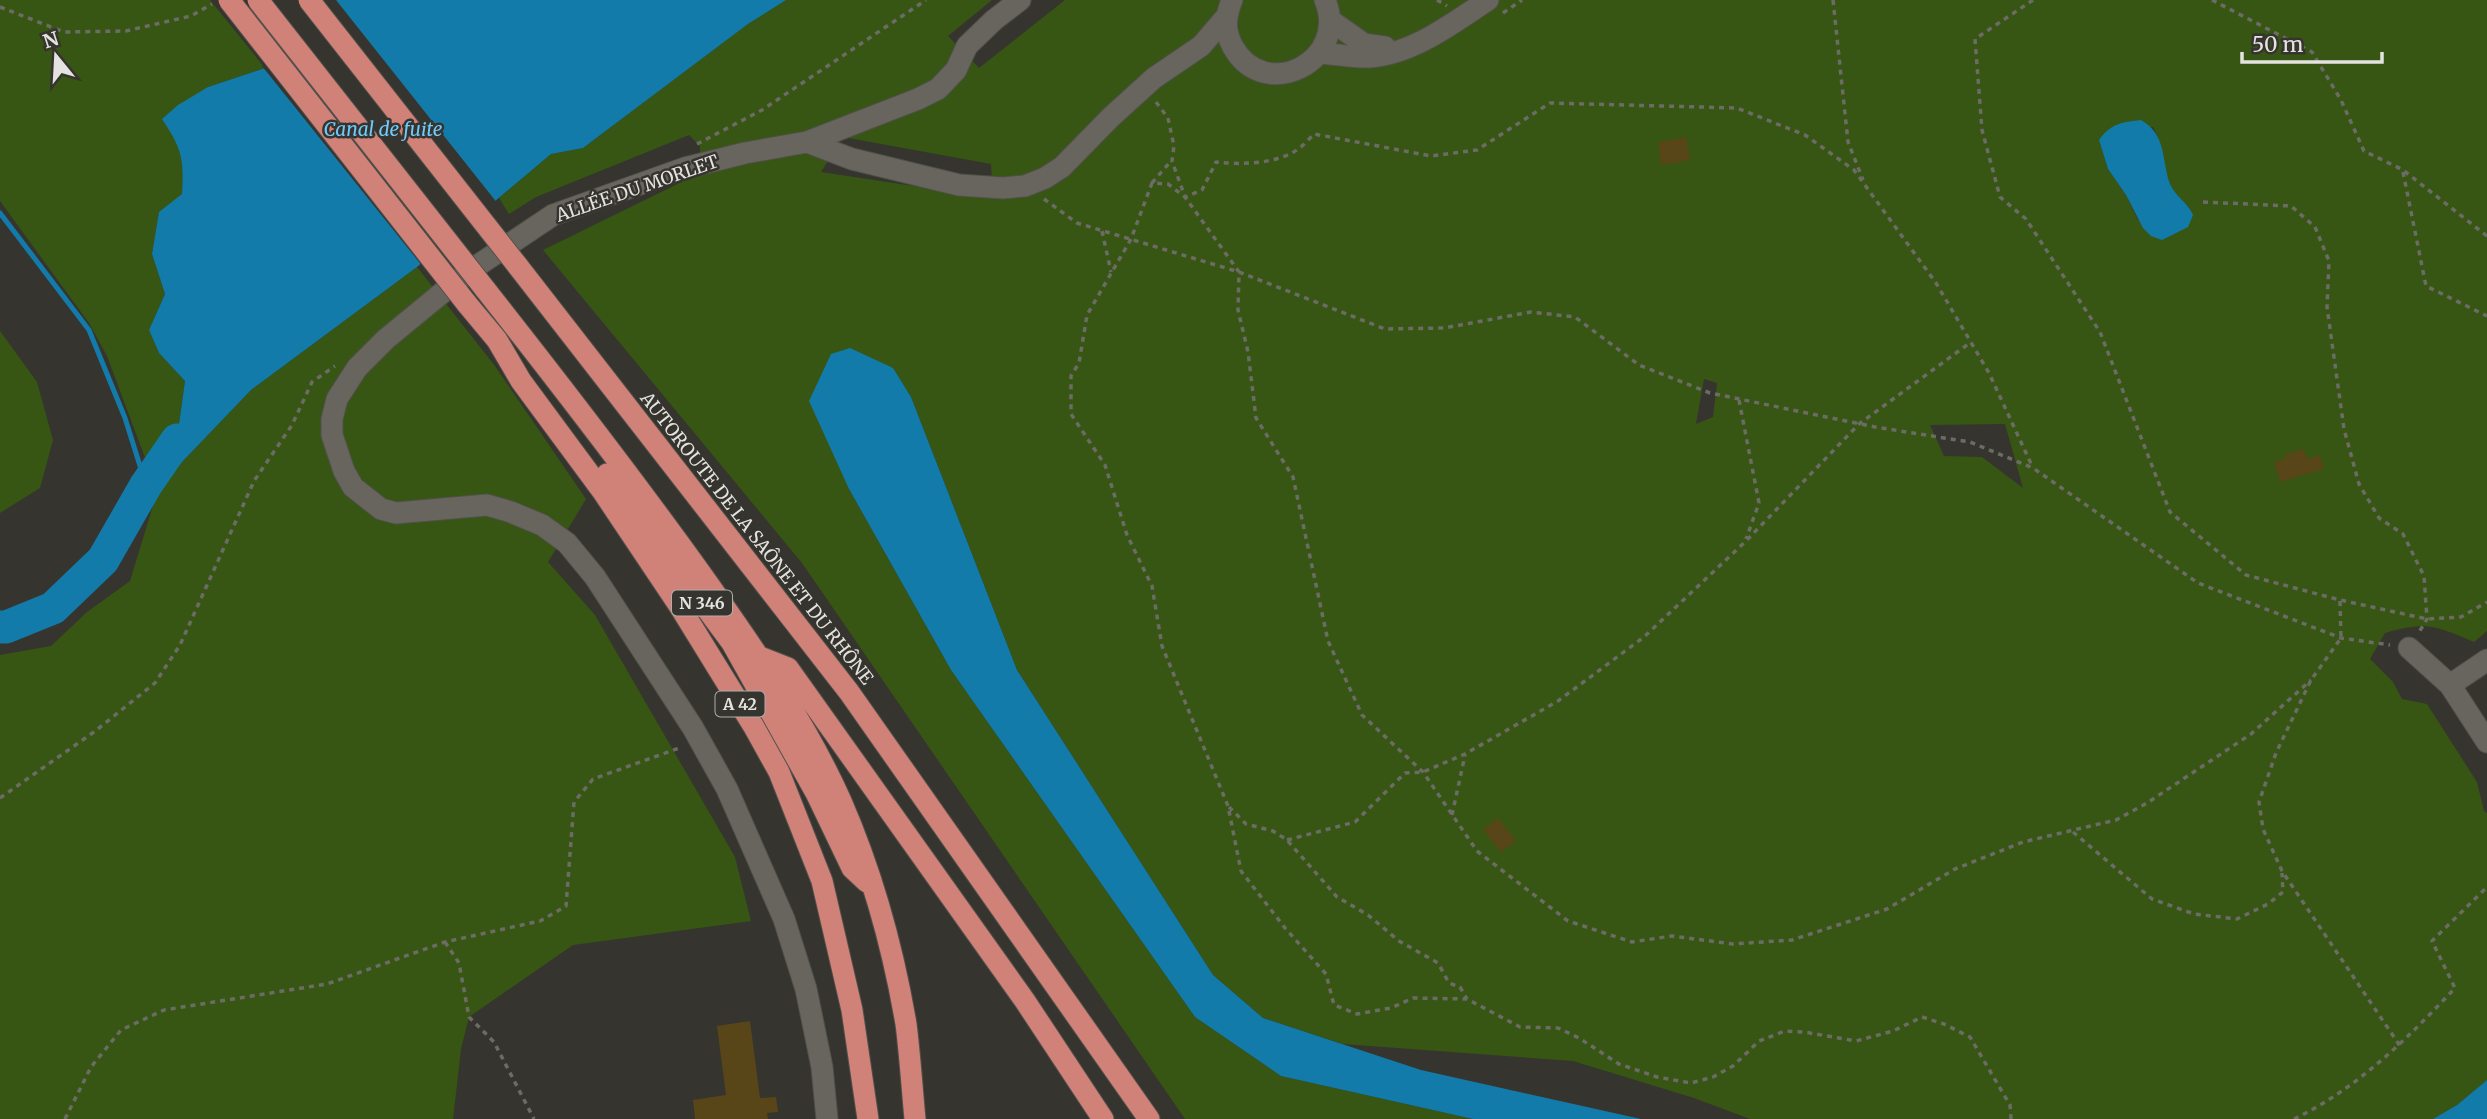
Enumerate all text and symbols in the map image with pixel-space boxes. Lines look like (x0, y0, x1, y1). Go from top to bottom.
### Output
north arrow (21, 21, 91, 91)
scale bar (2242, 21, 2382, 65)
text: N (40, 26, 62, 54)
text: 50 m (2252, 31, 2303, 58)
water label: Canal de fuite (323, 117, 443, 141)
street label: ALLÉE DU MORLET (552, 149, 722, 227)
street label: AUTOROUTE DE LA SAÔNE ET DU RHÔNE (635, 386, 879, 689)
road number: N 346 (672, 590, 732, 616)
road number: A 42 (716, 692, 764, 716)

